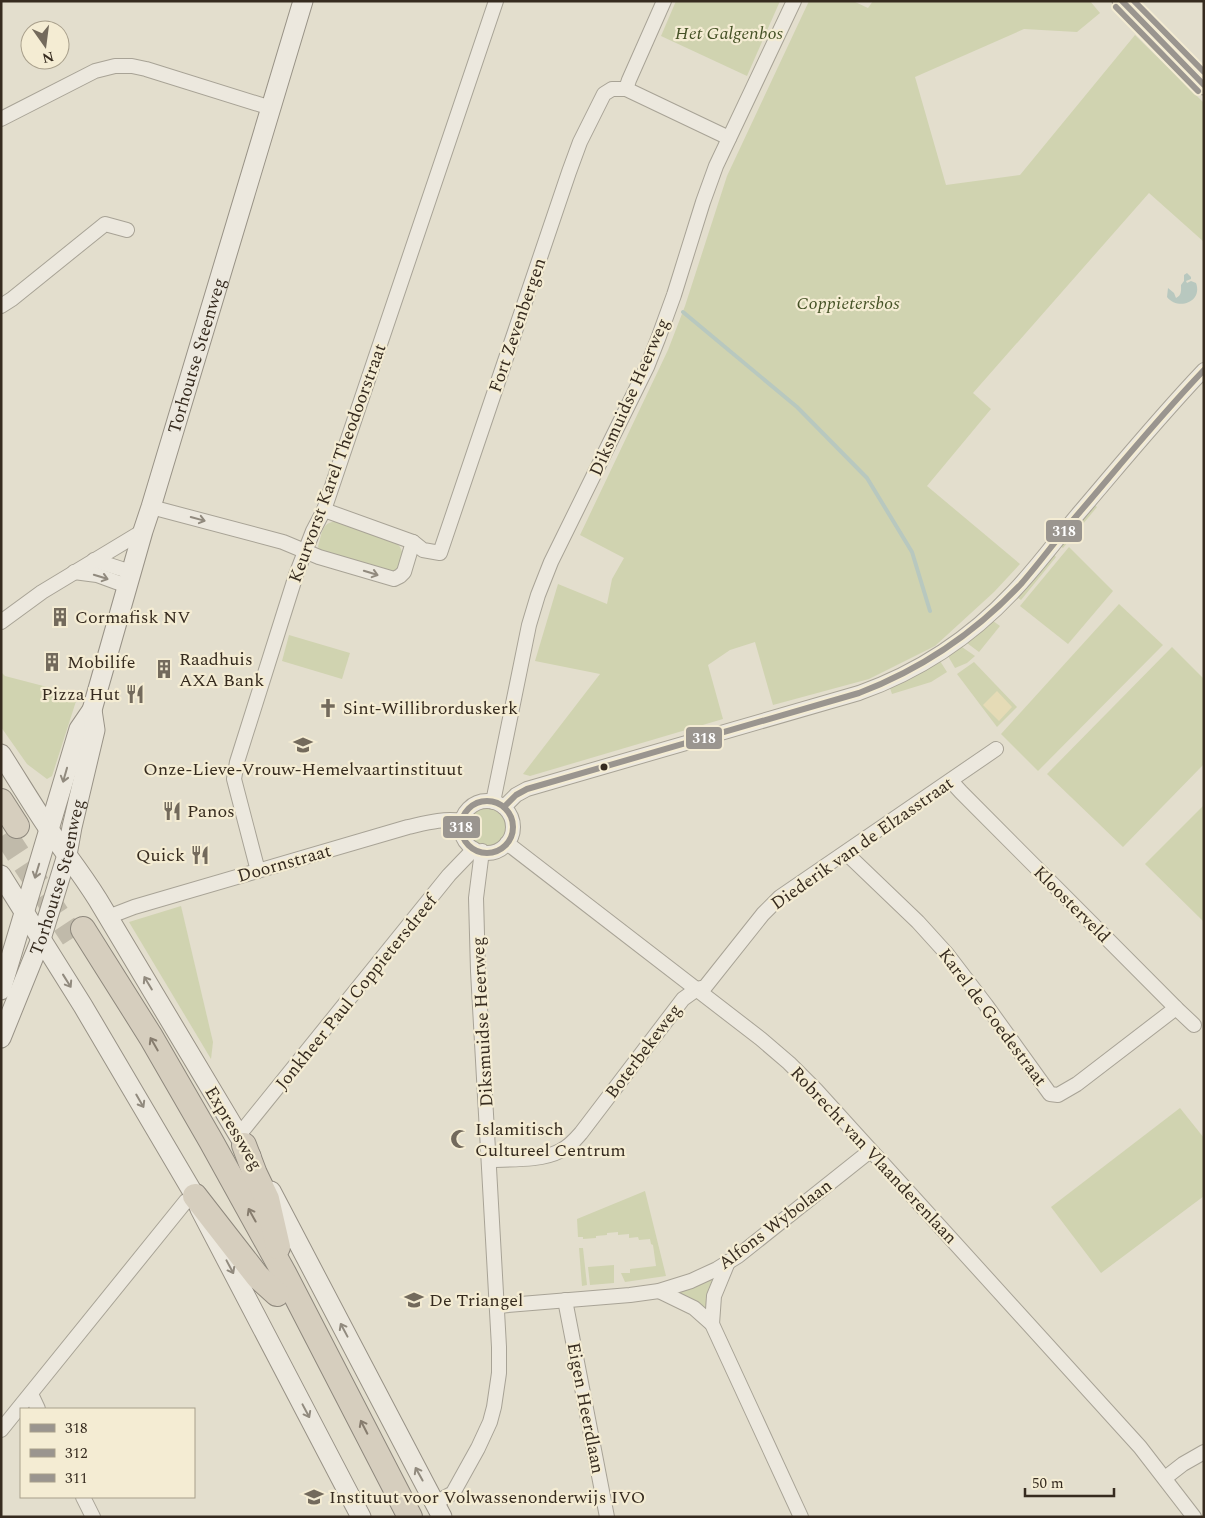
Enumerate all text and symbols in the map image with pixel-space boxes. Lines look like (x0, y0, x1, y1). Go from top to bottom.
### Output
north arrow (20, 20, 70, 70)
park label: Het Galgenbos (675, 20, 784, 47)
text: N (40, 46, 56, 69)
street label: Fort Zevenbergen (482, 254, 553, 396)
street label: Torhoutse Steenweg (161, 274, 233, 437)
park label: Coppietersbos (796, 290, 900, 317)
street label: Diksmuidse Heerweg (582, 314, 676, 481)
street label: Keurvorst Karel Theodoorstraat (282, 340, 393, 587)
one-way arrow (190, 515, 206, 525)
line badge: 318 (1045, 519, 1083, 543)
text: 318 (1052, 521, 1076, 542)
one-way arrow (363, 568, 379, 578)
one-way arrow (93, 573, 109, 583)
place label: Cormafisk NV (75, 604, 191, 631)
building icon: Cormafisk NV (49, 606, 71, 628)
place label: Raadhuis AXA Bank (179, 646, 264, 694)
place label: Mobilife (67, 649, 135, 676)
building icon: Mobilife (41, 651, 63, 673)
building icon: Raadhuis AXA Bank (153, 658, 175, 680)
place label: Pizza Hut (41, 681, 120, 708)
restaurant icon: Pizza Hut (124, 683, 146, 705)
place label: Sint-Willibrorduskerk (343, 695, 518, 722)
church icon: Sint-Willibrorduskerk (317, 697, 339, 719)
line badge: 318 (685, 726, 723, 750)
text: 318 (692, 728, 716, 749)
school or university icon: Onze-Lieve-Vrouw-Hemelvaartinstituut (292, 734, 314, 756)
place label: Onze-Lieve-Vrouw-Hemelvaartinstituut (143, 756, 463, 783)
unlabelled marker (599, 762, 609, 772)
one-way arrow (60, 767, 70, 783)
street label: Diederik van de Elzasstraat (765, 770, 959, 917)
street label: Torhoutse Steenweg (23, 796, 92, 960)
place label: Panos (187, 798, 235, 825)
restaurant icon: Panos (161, 800, 183, 822)
line badge: 318 (442, 815, 481, 839)
text: 318 (449, 817, 473, 838)
street label: Doornstraat (234, 837, 334, 890)
place label: Quick (136, 842, 185, 869)
restaurant icon: Quick (189, 844, 211, 866)
street label: Kloosterveld (1027, 859, 1117, 949)
one-way arrow (32, 862, 42, 878)
street label: Jonkheer Paul Coppietersdreef (269, 887, 445, 1096)
street label: Diksmuidse Heerweg (465, 936, 500, 1108)
street label: Karel de Goedestraat (932, 943, 1054, 1092)
one-way arrow (63, 973, 73, 987)
one-way arrow (142, 976, 152, 990)
street label: Boterbekeweg (599, 998, 688, 1105)
one-way arrow (149, 1037, 159, 1051)
street label: Robrecht van Vlaanderenlaan (784, 1060, 964, 1250)
street label: Expressweg (198, 1081, 269, 1176)
one-way arrow (135, 1094, 145, 1108)
place label: Islamitisch Cultureel Centrum (475, 1116, 626, 1164)
mosque icon: Islamitisch Cultureel Centrum (449, 1128, 471, 1150)
street label: Alfons Wybolaan (713, 1172, 838, 1276)
one-way arrow (247, 1208, 257, 1223)
one-way arrow (226, 1259, 236, 1274)
place label: De Triangel (429, 1287, 523, 1314)
school or university icon: De Triangel (403, 1289, 425, 1311)
one-way arrow (339, 1322, 349, 1337)
street label: Eigen Heerdlaan (560, 1340, 611, 1476)
one-way arrow (302, 1403, 311, 1418)
legend (20, 1408, 195, 1498)
text: 318 (65, 1417, 88, 1440)
one-way arrow (359, 1420, 368, 1435)
text: 312 (65, 1442, 88, 1465)
scale bar (1025, 1466, 1114, 1498)
text: 311 (65, 1467, 88, 1490)
one-way arrow (414, 1467, 423, 1482)
text: 50 m (1032, 1472, 1064, 1495)
place label: Instituut voor Volwassenonderwijs IVO (329, 1484, 645, 1511)
school or university icon: Instituut voor Volwassenonderwijs IVO (303, 1486, 325, 1508)

